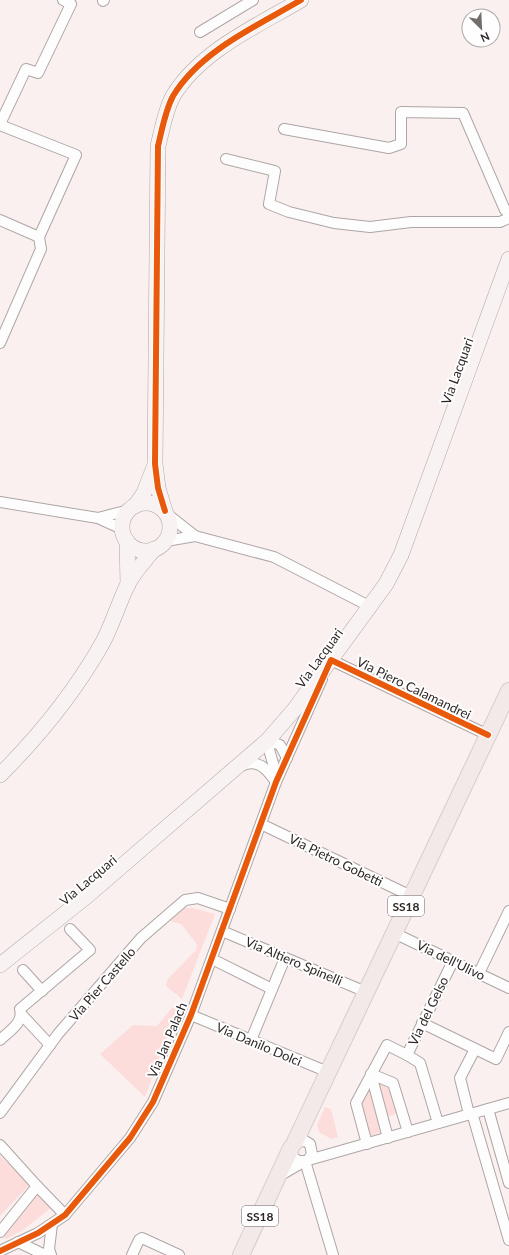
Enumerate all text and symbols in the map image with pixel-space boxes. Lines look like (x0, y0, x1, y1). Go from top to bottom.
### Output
north arrow (461, 8, 501, 48)
text: N (479, 30, 492, 45)
street label: Via Lacquari (438, 335, 476, 407)
street label: Via Lacquari (292, 625, 346, 691)
street label: Via Piero Calamandrei (354, 653, 474, 723)
street label: Via Pietro Gobetti (287, 830, 385, 890)
street label: Via Lacquari (56, 851, 120, 909)
road number: SS18 (388, 896, 424, 916)
street label: Via Altiero Spinelli (243, 933, 345, 989)
street label: Via dell'Ulivo (414, 937, 488, 983)
street label: Via Pier Castello (65, 944, 139, 1024)
street label: Via del Gelso (404, 974, 452, 1048)
street label: Via Jan Palach (144, 1000, 190, 1080)
street label: Via Danilo Dolci (214, 1019, 304, 1069)
road number: SS18 (242, 1206, 278, 1226)

